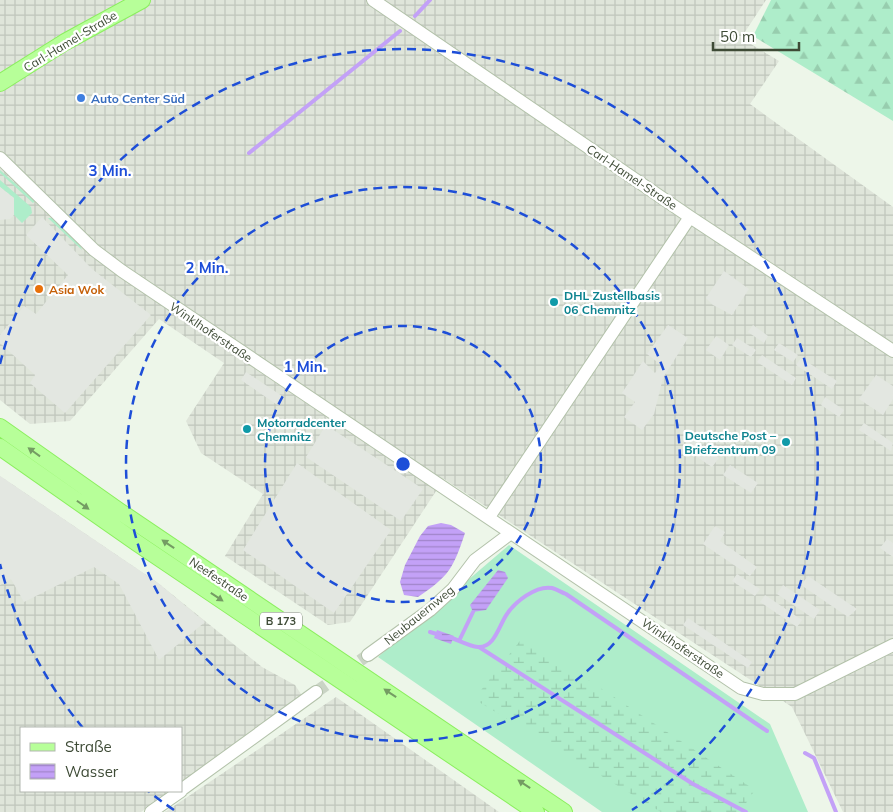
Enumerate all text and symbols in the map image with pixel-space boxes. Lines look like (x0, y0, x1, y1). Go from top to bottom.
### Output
street label: Carl-Hamel-Straße (21, 7, 119, 75)
scale bar (713, 20, 799, 52)
text: 50 m (720, 27, 755, 46)
place label: Auto Center Süd (91, 91, 185, 106)
marker: Auto Center Süd (75, 92, 87, 104)
street label: Carl-Hamel-Straße (584, 141, 680, 213)
text: 3 Min. (89, 161, 131, 180)
text: 2 Min. (186, 258, 228, 277)
place label: Asia Wok (49, 282, 105, 297)
marker: Asia Wok (33, 283, 45, 295)
place label: DHL Zustellbasis 06 Chemnitz (564, 288, 660, 317)
marker: DHL Zustellbasis 06 Chemnitz (548, 296, 560, 308)
street label: Winklhoferstraße (167, 299, 255, 365)
text: 1 Min. (284, 357, 326, 376)
place label: Motorradcenter Chemnitz (257, 415, 346, 444)
marker: Motorradcenter Chemnitz (241, 423, 253, 435)
place label: Deutsche Post – Briefzentrum 09 (684, 428, 777, 457)
marker: Deutsche Post – Briefzentrum 09 (780, 436, 792, 448)
one-way arrow (27, 447, 41, 457)
centre of rings (394, 455, 412, 473)
one-way arrow (76, 500, 90, 510)
one-way arrow (161, 539, 174, 549)
street label: Neefestraße (187, 554, 251, 604)
street label: Neubauernweg (381, 582, 457, 648)
one-way arrow (210, 592, 224, 602)
road number: B 173 (260, 612, 302, 630)
street label: Winklhoferstraße (639, 615, 727, 681)
one-way arrow (383, 688, 397, 698)
legend (20, 727, 182, 792)
text: Straße (65, 737, 112, 756)
text: Wasser (65, 762, 119, 781)
one-way arrow (517, 780, 531, 789)

